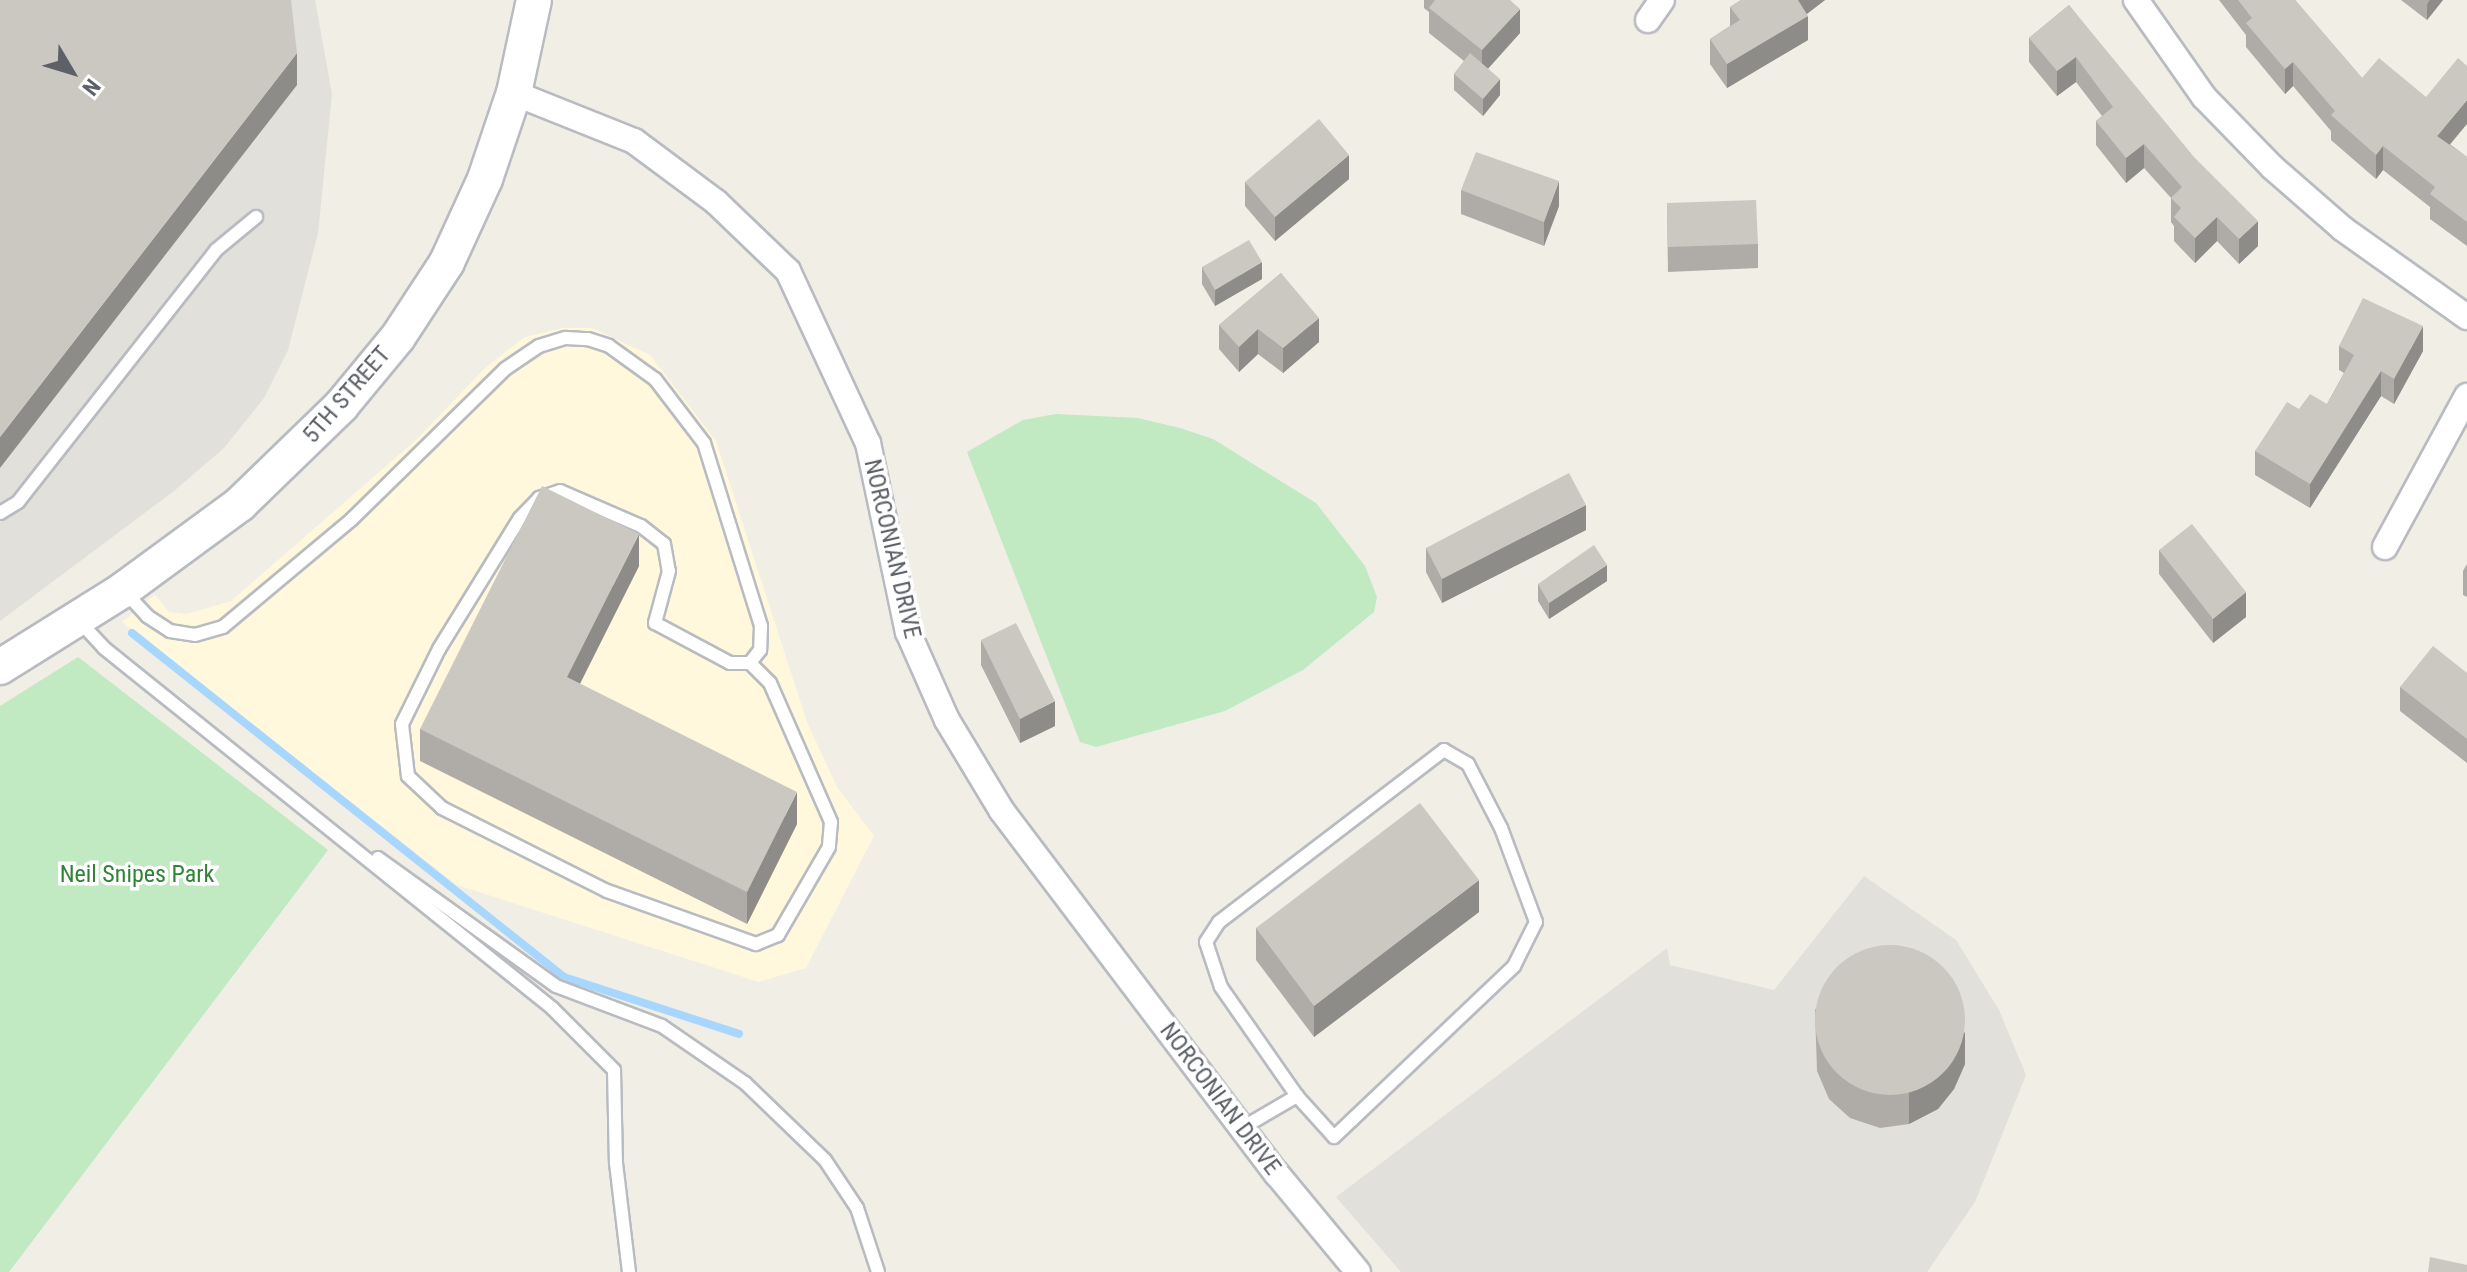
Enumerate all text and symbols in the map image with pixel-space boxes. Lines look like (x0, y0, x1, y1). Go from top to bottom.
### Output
north arrow (32, 32, 112, 112)
text: N (77, 74, 105, 100)
street label: 5TH STREET (297, 341, 397, 449)
street label: NORCONIAN DRIVE (857, 457, 927, 641)
park label: Neil Snipes Park (60, 861, 214, 889)
street label: NORCONIAN DRIVE (1153, 1017, 1287, 1181)

